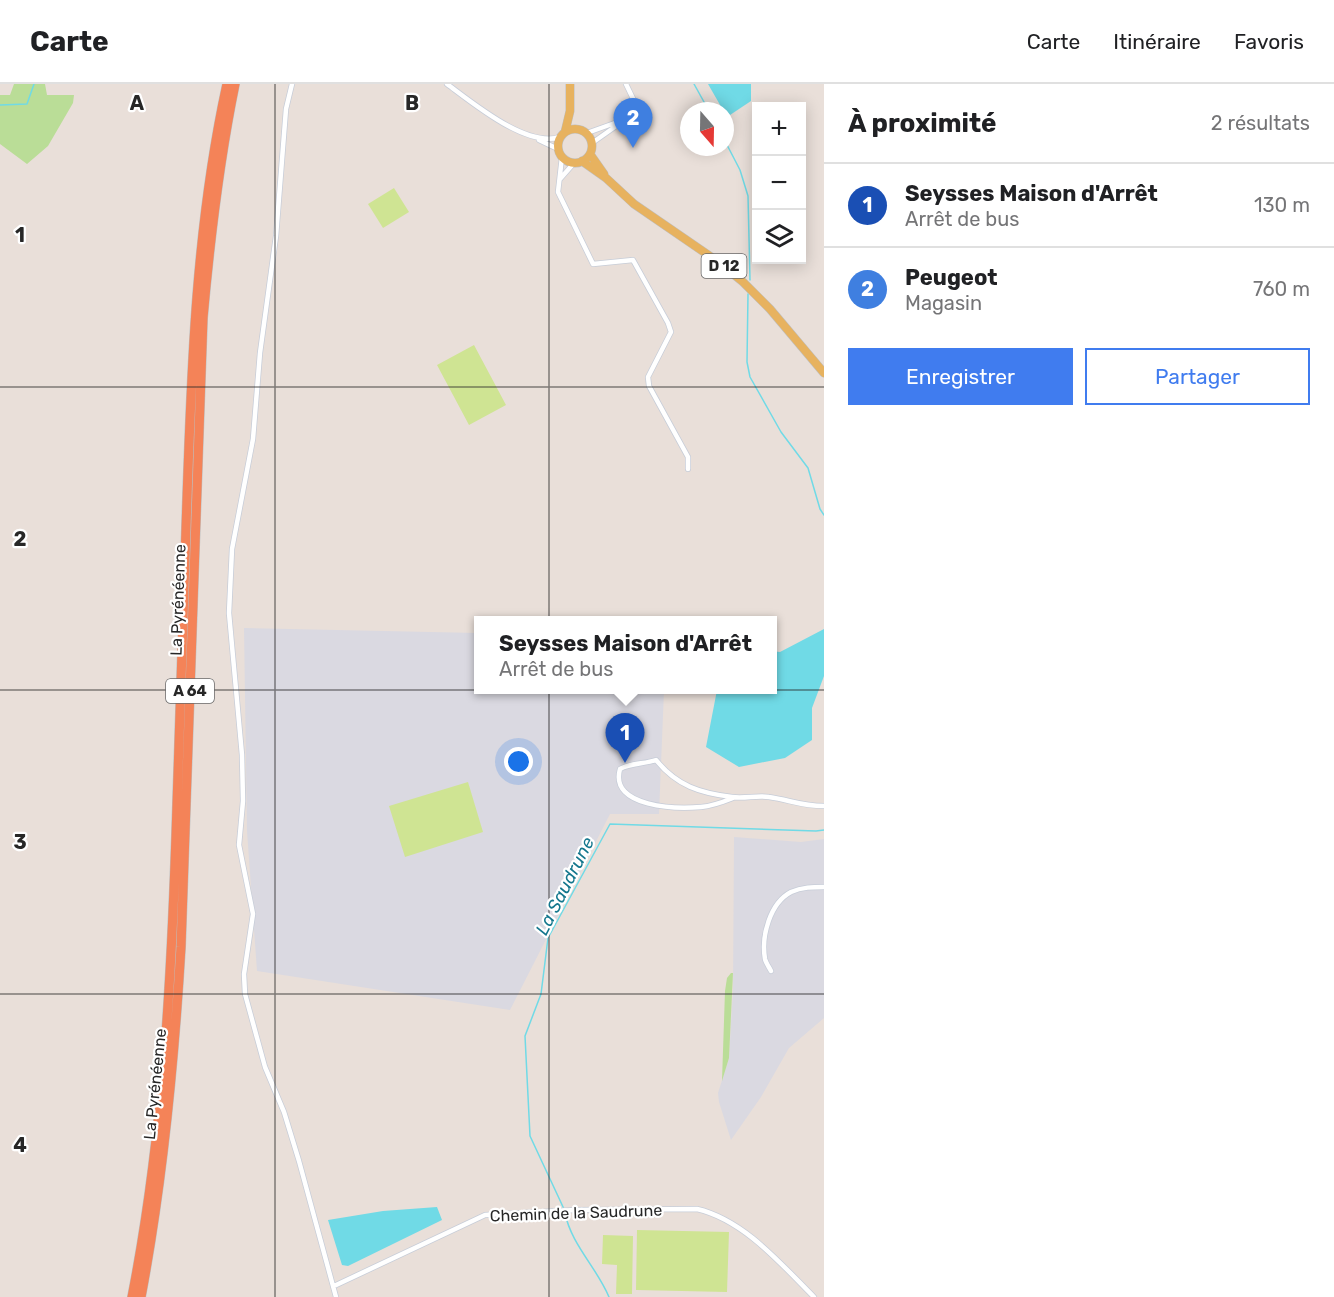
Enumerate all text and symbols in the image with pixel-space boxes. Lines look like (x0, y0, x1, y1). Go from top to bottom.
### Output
text: Carte (30, 25, 109, 58)
text: Carte (1027, 29, 1080, 54)
text: Itinéraire (1113, 29, 1201, 54)
text: Favoris (1234, 29, 1304, 54)
text: A (130, 91, 145, 115)
text: B (405, 91, 419, 115)
pin: 2 (614, 98, 652, 148)
north arrow (680, 102, 734, 156)
map controls (752, 102, 806, 264)
button: + (752, 102, 806, 156)
text: À proximité (848, 108, 997, 139)
text: 2 résultats (1211, 111, 1310, 135)
button: − (752, 156, 806, 210)
text: Seysses Maison d'Arrêt (905, 180, 1158, 207)
text: 1 (863, 193, 872, 217)
text: 130 m (1254, 193, 1310, 217)
text: Arrêt de bus (905, 207, 1019, 231)
button: layers (752, 210, 806, 264)
text: 1 (15, 223, 25, 247)
road number: D 12 (702, 254, 746, 278)
text: Peugeot (905, 264, 998, 291)
text: 2 (861, 277, 874, 301)
text: 760 m (1253, 277, 1310, 301)
text: Magasin (905, 291, 982, 315)
button: Enregistrer (848, 348, 1073, 405)
button: Partager (1085, 348, 1310, 405)
text: 2 (14, 527, 27, 551)
street label: La Pyrénéenne (167, 544, 189, 656)
popup (474, 616, 777, 694)
text: Seysses Maison d'Arrêt (499, 630, 752, 657)
text: Arrêt de bus (499, 657, 613, 681)
road number: A 64 (166, 679, 214, 703)
pin: 1 (606, 714, 644, 763)
your location (504, 747, 533, 776)
text: 3 (13, 830, 27, 854)
water label: La Saudrune (531, 833, 599, 939)
street label: La Pyrénéenne (140, 1027, 170, 1141)
text: 4 (13, 1133, 27, 1157)
street label: Chemin de la Saudrune (490, 1200, 663, 1226)

